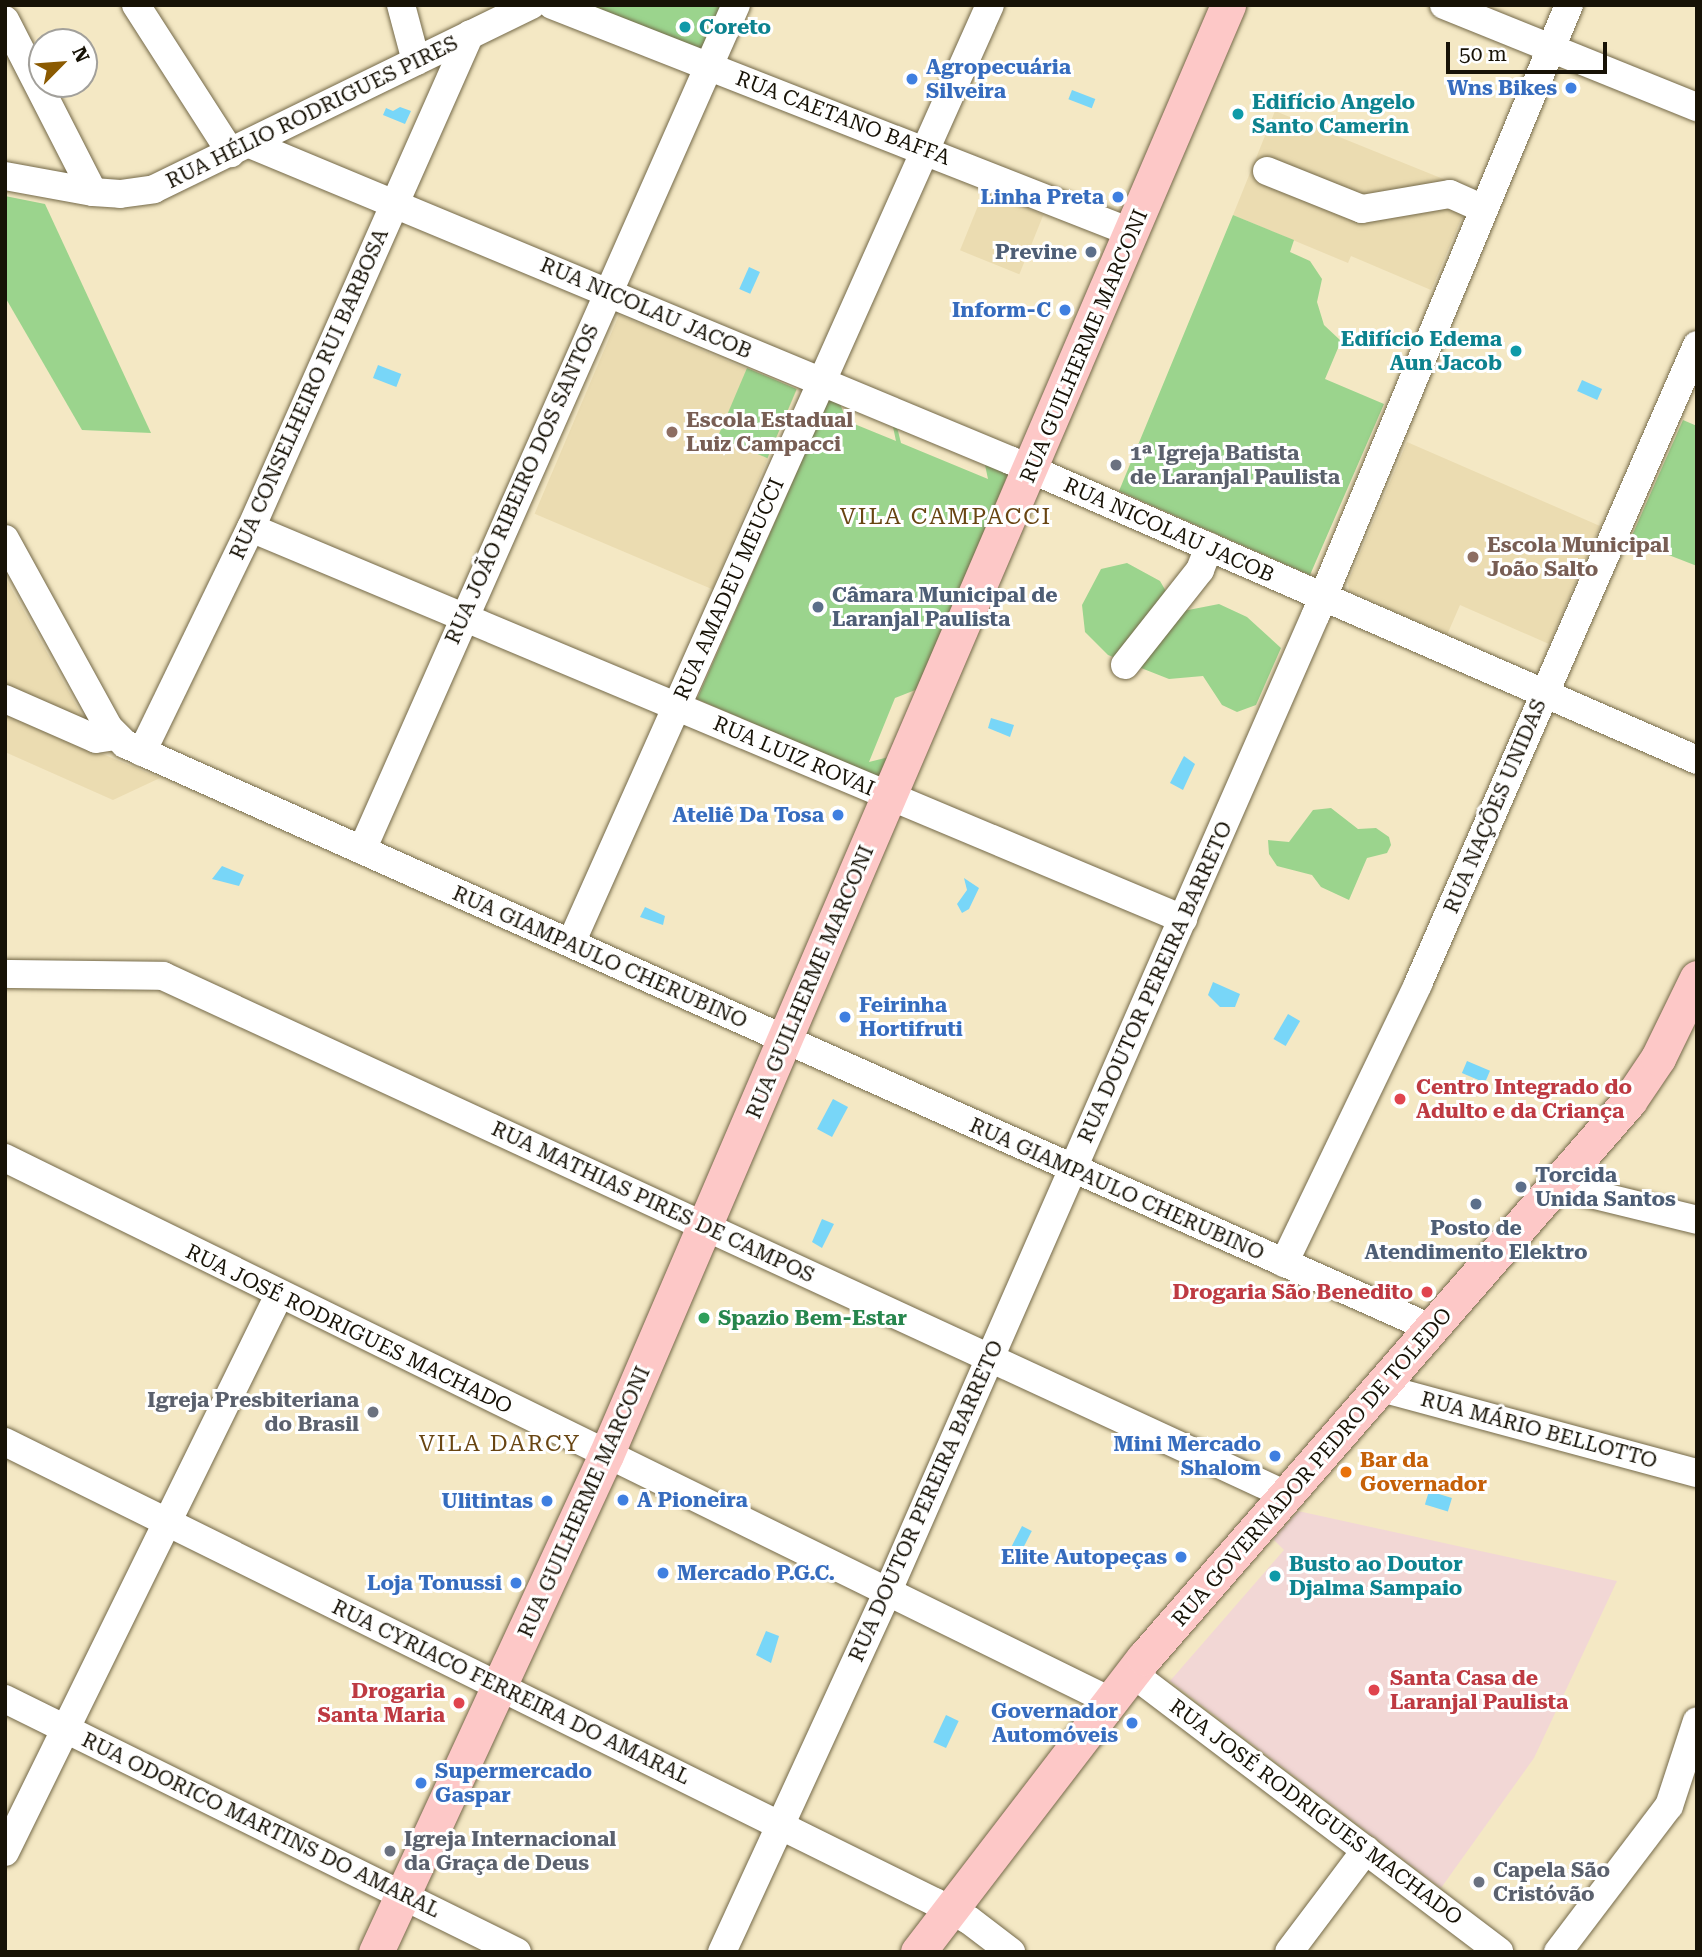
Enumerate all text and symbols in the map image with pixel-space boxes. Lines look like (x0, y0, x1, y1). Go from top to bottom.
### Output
place label: Coreto (699, 14, 771, 40)
marker: Coreto (677, 19, 693, 35)
north arrow (28, 28, 98, 98)
scale bar (1450, 28, 1611, 72)
street label: RUA HÉLIO RODRIGUES PIRES (162, 30, 462, 194)
text: 50 m (1459, 42, 1507, 66)
text: N (67, 43, 94, 66)
place label: Agropecuária Silveira (926, 54, 1071, 104)
street label: RUA CAETANO BAFFA (732, 65, 954, 171)
marker: Agropecuária Silveira (904, 71, 920, 87)
place label: Wns Bikes (1447, 75, 1557, 101)
marker: Wns Bikes (1563, 80, 1579, 96)
place label: Edifício Angelo Santo Camerin (1252, 89, 1415, 139)
marker: Edifício Angelo Santo Camerin (1230, 106, 1246, 122)
place label: Linha Preta (981, 184, 1104, 210)
marker: Linha Preta (1110, 189, 1126, 205)
street label: RUA GUILHERME MARCONI (1015, 206, 1153, 486)
street label: RUA CONSELHEIRO RUI BARBOSA (224, 225, 394, 563)
place label: Previne (995, 239, 1077, 265)
marker: Previne (1083, 244, 1099, 260)
street label: RUA NICOLAU JACOB (536, 252, 756, 364)
place label: Inform-C (952, 297, 1051, 323)
marker: Inform-C (1057, 302, 1073, 318)
street label: RUA JOÃO RIBEIRO DOS SANTOS (440, 320, 604, 648)
place label: Edifício Edema Aun Jacob (1341, 326, 1502, 376)
marker: Edifício Edema Aun Jacob (1508, 343, 1524, 359)
place label: Escola Estadual Luiz Campacci (686, 407, 853, 457)
marker: Escola Estadual Luiz Campacci (664, 424, 680, 440)
place label: 1ª Igreja Batista de Laranjal Paulista (1130, 440, 1340, 490)
marker: 1ª Igreja Batista de Laranjal Paulista (1108, 457, 1124, 473)
street label: RUA NICOLAU JACOB (1060, 472, 1278, 588)
street label: RUA AMADEU MEUCCI (669, 474, 789, 704)
district label: VILA CAMPACCI (841, 503, 1051, 531)
place label: Escola Municipal João Salto (1487, 532, 1669, 582)
marker: Escola Municipal João Salto (1465, 549, 1481, 565)
place label: Câmara Municipal de Laranjal Paulista (832, 582, 1058, 632)
marker: Câmara Municipal de Laranjal Paulista (810, 599, 826, 615)
street label: RUA NAÇÕES UNIDAS (1438, 695, 1552, 917)
street label: RUA LUIZ ROVAI (710, 711, 878, 801)
place label: Ateliê Da Tosa (672, 802, 824, 828)
marker: Ateliê Da Tosa (830, 807, 846, 823)
street label: RUA DOUTOR PEREIRA BARRETO (1072, 817, 1238, 1147)
street label: RUA GUILHERME MARCONI (741, 842, 879, 1122)
street label: RUA GIAMPAULO CHERUBINO (449, 880, 751, 1034)
place label: Feirinha Hortifruti (859, 992, 963, 1042)
marker: Feirinha Hortifruti (837, 1009, 853, 1025)
place label: Centro Integrado do Adulto e da Criança (1416, 1074, 1632, 1124)
marker: Centro Integrado do Adulto e da Criança (1390, 1089, 1410, 1109)
street label: RUA GIAMPAULO CHERUBINO (966, 1112, 1268, 1266)
street label: RUA MATHIAS PIRES DE CAMPOS (488, 1116, 818, 1288)
place label: Torcida Unida Santos (1535, 1162, 1676, 1212)
marker: Torcida Unida Santos (1513, 1179, 1529, 1195)
marker: Posto de Atendimento Elektro (1468, 1196, 1484, 1212)
place label: Posto de Atendimento Elektro (1365, 1215, 1587, 1265)
street label: RUA JOSÉ RODRIGUES MACHADO (182, 1239, 516, 1419)
place label: Drogaria São Benedito (1173, 1279, 1413, 1305)
marker: Drogaria São Benedito (1419, 1284, 1435, 1300)
street label: RUA GOVERNADOR PEDRO DE TOLEDO (1167, 1303, 1457, 1631)
place label: Spazio Bem-Estar (718, 1305, 907, 1331)
marker: Spazio Bem-Estar (696, 1310, 712, 1326)
street label: RUA DOUTOR PEREIRA BARRETO (843, 1336, 1009, 1666)
street label: RUA GUILHERME MARCONI (513, 1362, 655, 1642)
street label: RUA MÁRIO BELLOTTO (1418, 1386, 1660, 1474)
place label: Igreja Presbiteriana do Brasil (147, 1387, 359, 1437)
marker: Igreja Presbiteriana do Brasil (365, 1404, 381, 1420)
district label: VILA DARCY (420, 1430, 580, 1458)
place label: Mini Mercado Shalom (1114, 1431, 1261, 1481)
place label: Bar da Governador (1360, 1447, 1487, 1497)
marker: Mini Mercado Shalom (1267, 1448, 1283, 1464)
marker: Bar da Governador (1338, 1464, 1354, 1480)
place label: A Pioneira (637, 1487, 748, 1513)
place label: Ulitintas (441, 1488, 533, 1514)
marker: A Pioneira (615, 1492, 631, 1508)
marker: Ulitintas (539, 1493, 555, 1509)
place label: Elite Autopeças (1001, 1544, 1167, 1570)
marker: Elite Autopeças (1173, 1549, 1189, 1565)
place label: Busto ao Doutor Djalma Sampaio (1289, 1551, 1463, 1601)
place label: Mercado P.G.C. (677, 1560, 835, 1586)
marker: Mercado P.G.C. (655, 1565, 671, 1581)
marker: Busto ao Doutor Djalma Sampaio (1267, 1568, 1283, 1584)
place label: Loja Tonussi (367, 1570, 502, 1596)
marker: Loja Tonussi (508, 1575, 524, 1591)
street label: RUA CYRIACO FERREIRA DO AMARAL (328, 1594, 694, 1790)
place label: Santa Casa de Laranjal Paulista (1390, 1665, 1568, 1715)
place label: Drogaria Santa Maria (318, 1678, 445, 1728)
marker: Santa Casa de Laranjal Paulista (1364, 1680, 1384, 1700)
street label: RUA JOSÉ RODRIGUES MACHADO (1165, 1694, 1467, 1930)
marker: Drogaria Santa Maria (451, 1695, 467, 1711)
place label: Governador Automóveis (991, 1698, 1118, 1748)
marker: Governador Automóveis (1124, 1715, 1140, 1731)
street label: RUA ODORICO MARTINS DO AMARAL (78, 1727, 444, 1923)
place label: Supermercado Gaspar (435, 1758, 592, 1808)
marker: Supermercado Gaspar (413, 1775, 429, 1791)
place label: Igreja Internacional da Graça de Deus (404, 1826, 616, 1876)
marker: Igreja Internacional da Graça de Deus (382, 1843, 398, 1859)
place label: Capela São Cristóvão (1493, 1857, 1610, 1907)
marker: Capela São Cristóvão (1471, 1874, 1487, 1890)

